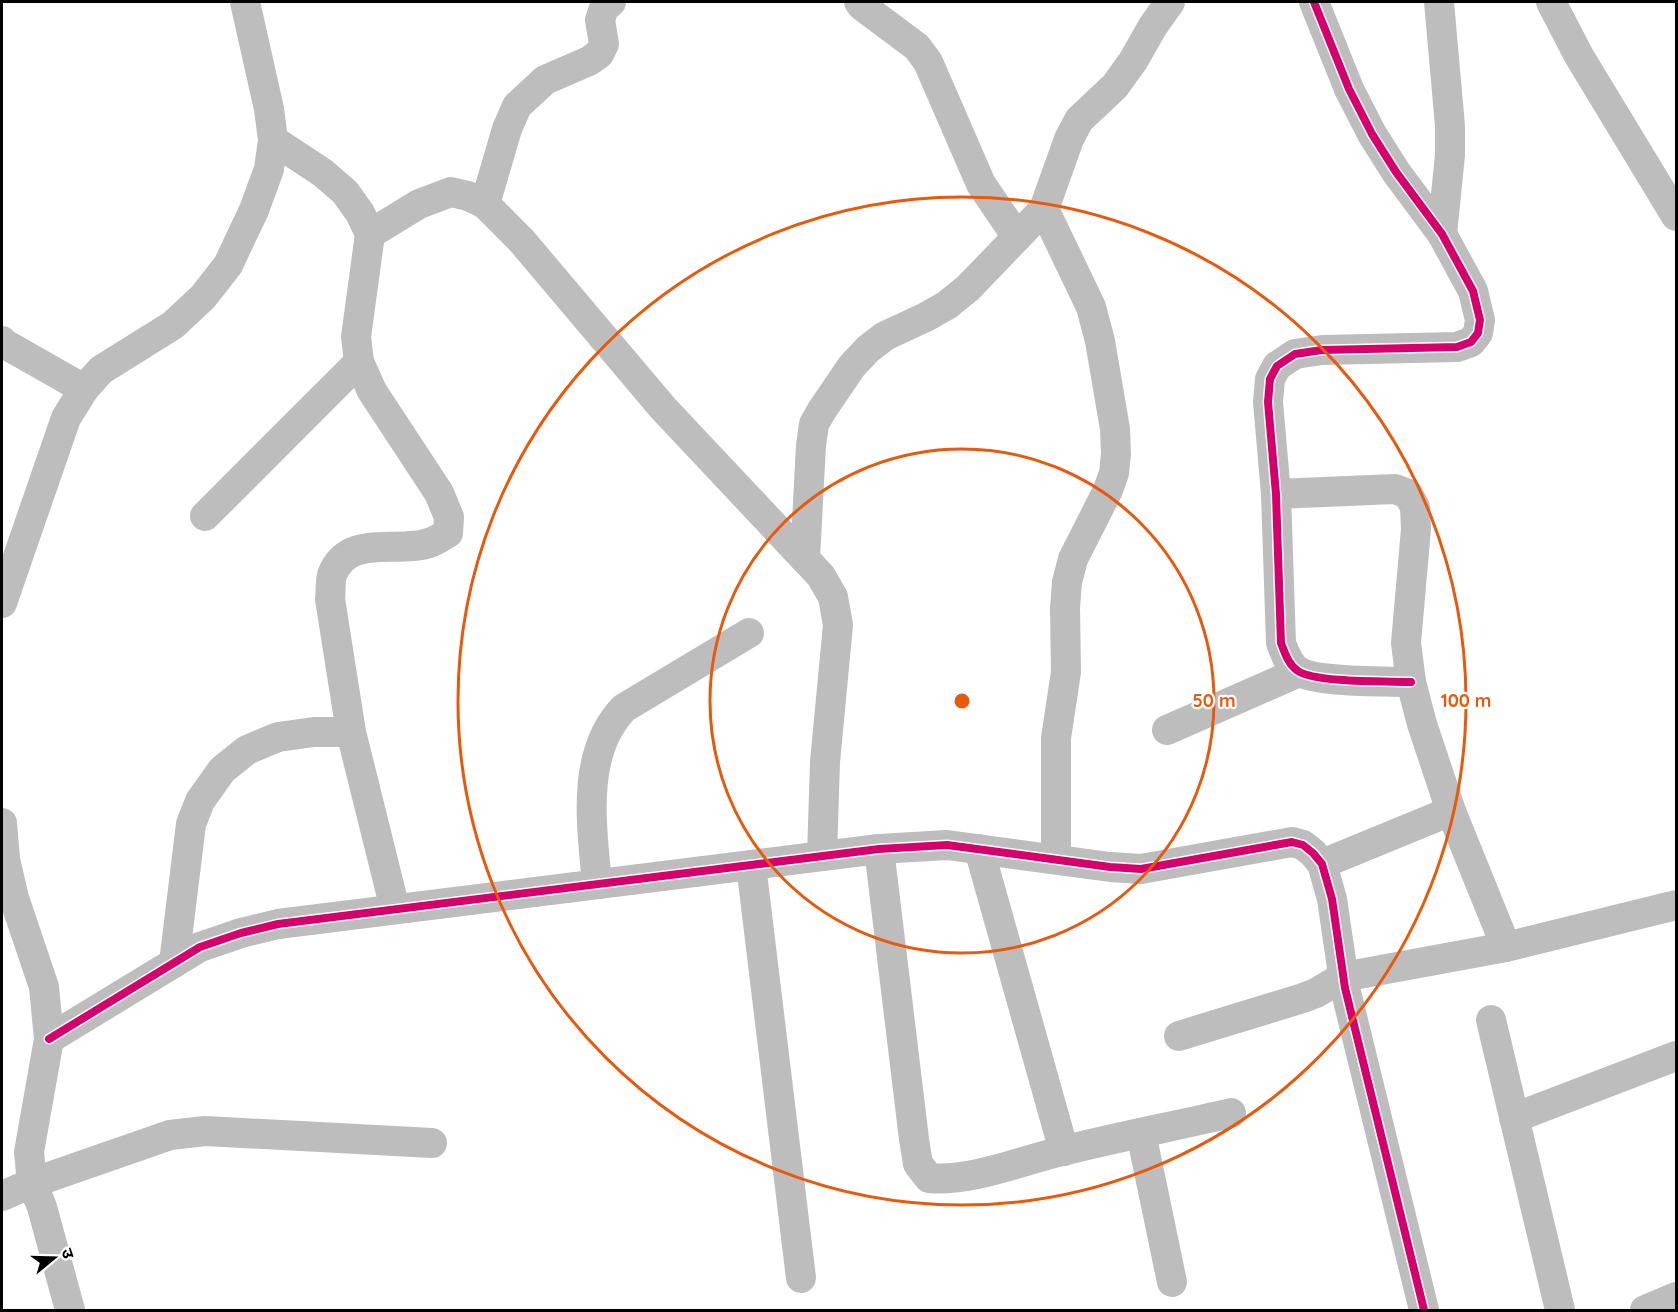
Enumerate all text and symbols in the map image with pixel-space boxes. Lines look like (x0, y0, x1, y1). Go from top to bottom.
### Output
text: 50 m (1192, 689, 1236, 712)
text: 100 m (1441, 689, 1491, 712)
centre of rings (952, 691, 972, 711)
north arrow (24, 1228, 84, 1288)
text: उ (57, 1245, 79, 1261)

